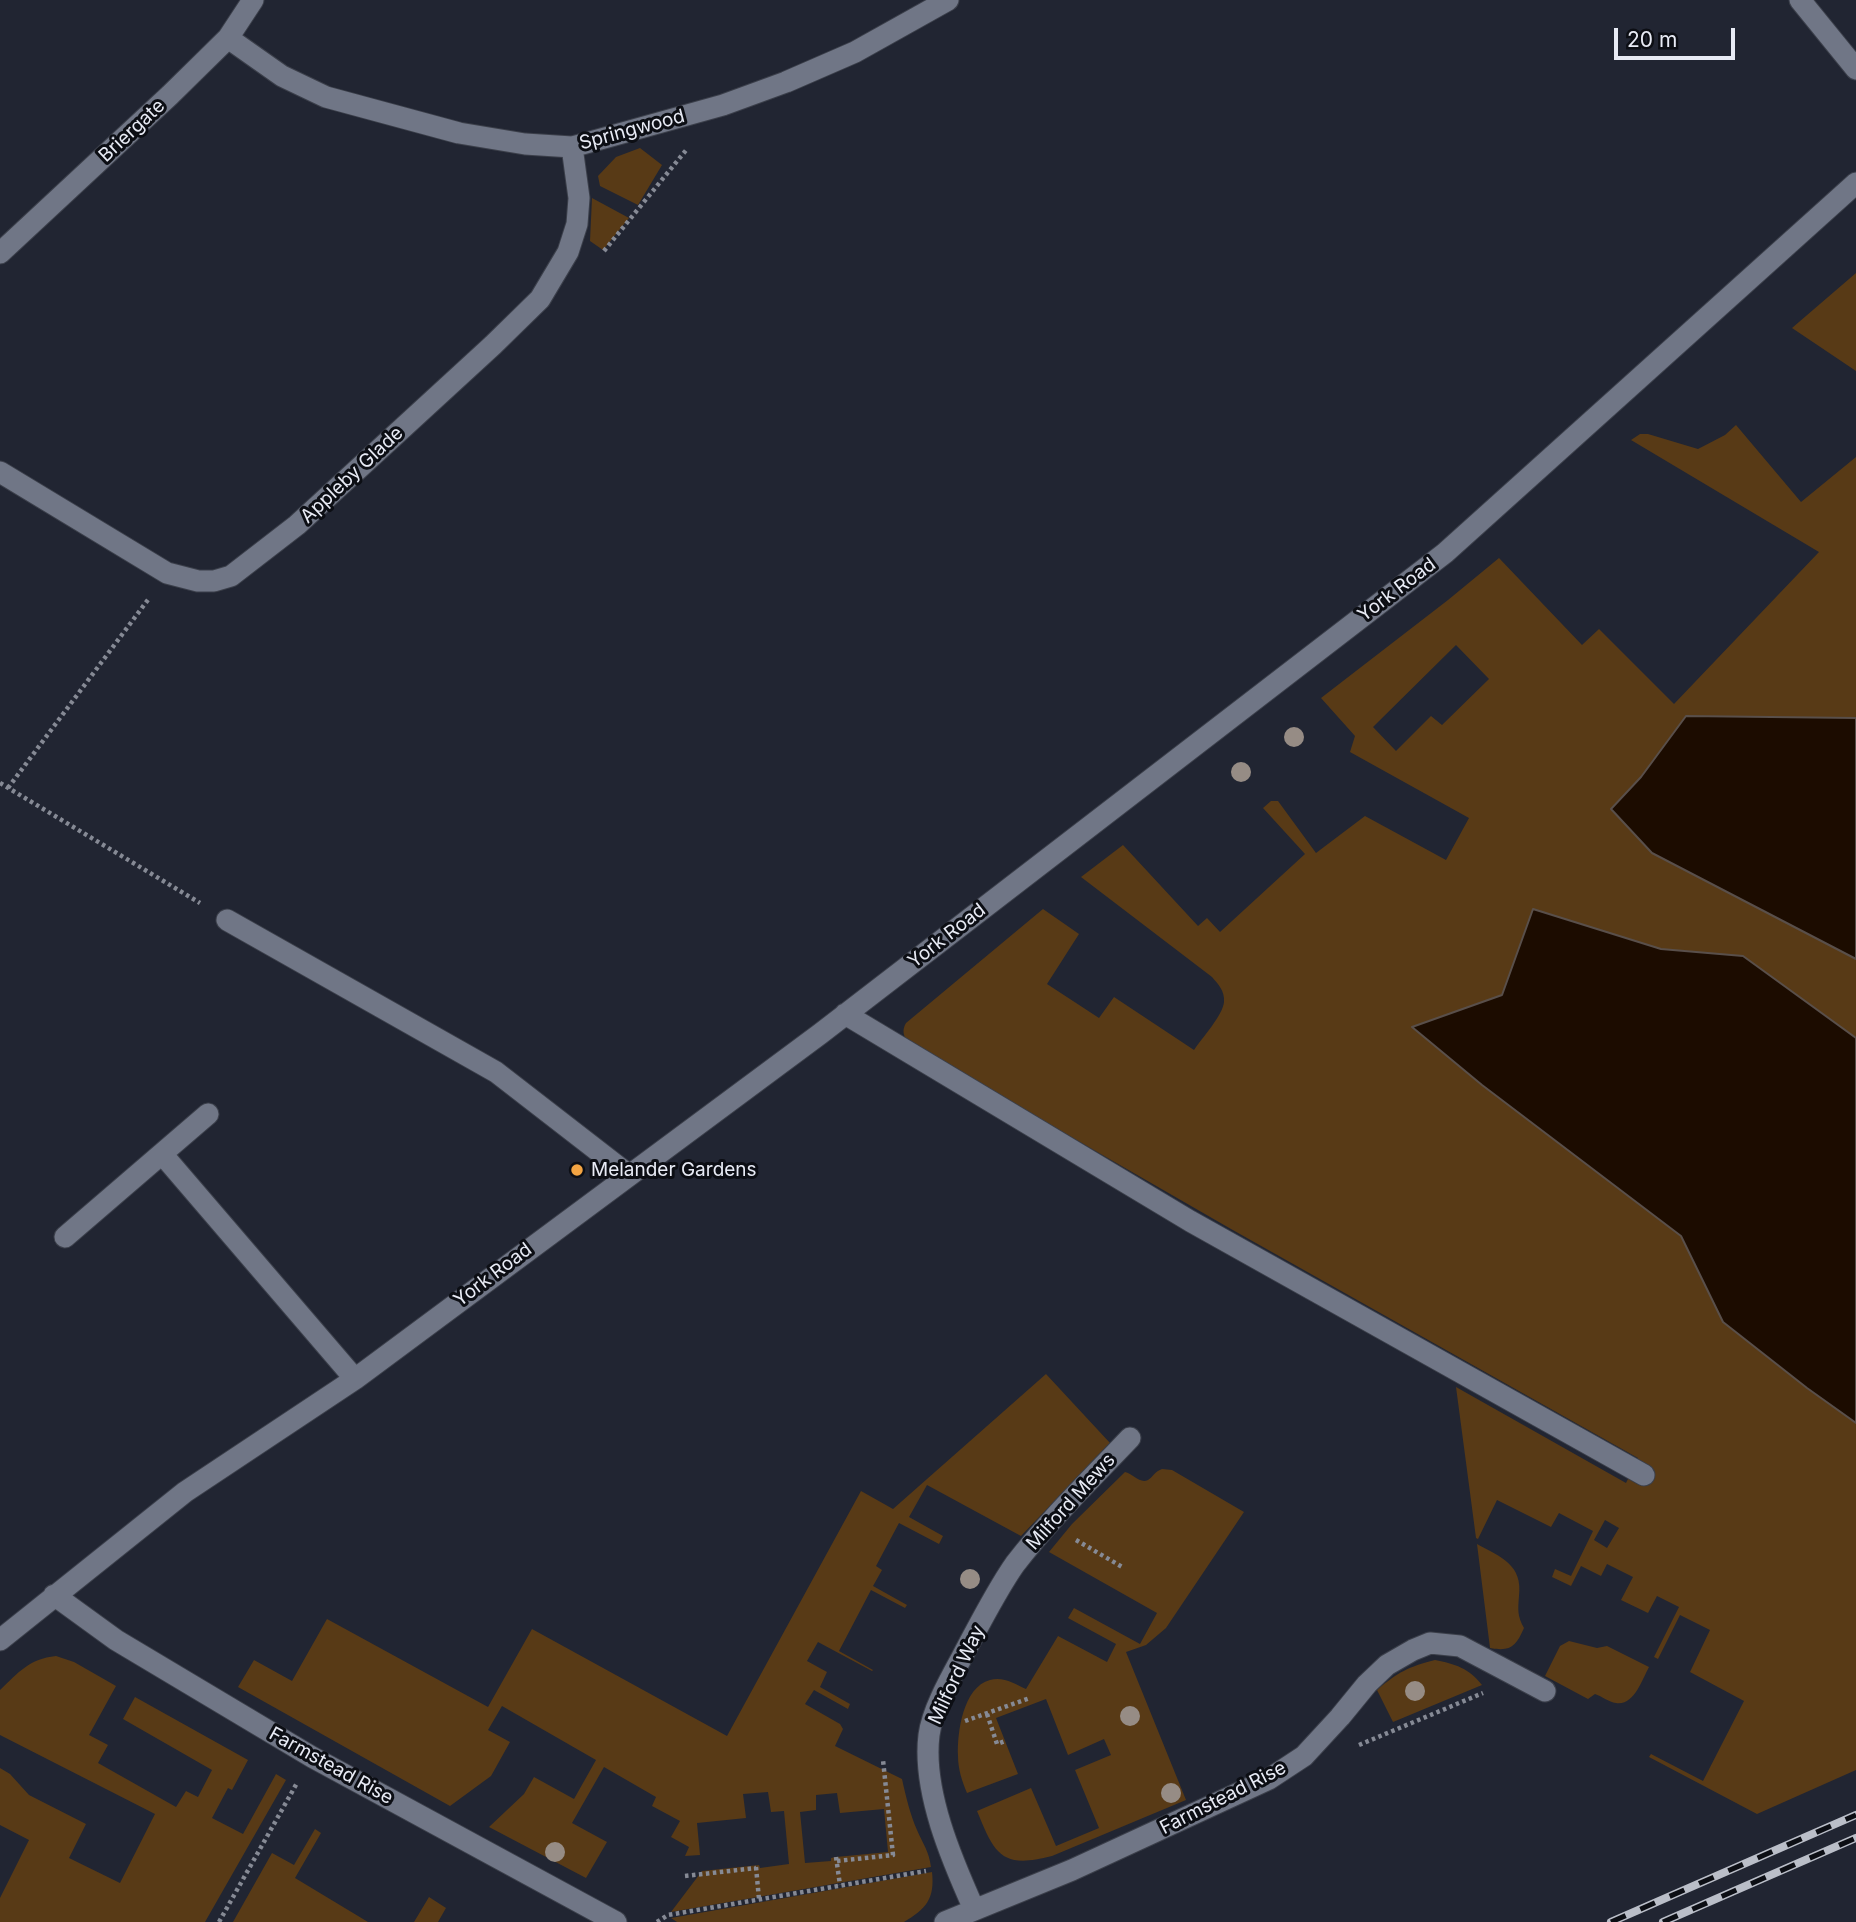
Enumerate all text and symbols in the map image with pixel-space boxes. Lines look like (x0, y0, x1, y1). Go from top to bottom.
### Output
scale bar (1618, 14, 1739, 58)
text: 20 m (1627, 27, 1677, 52)
street label: Briergate (94, 95, 170, 167)
street label: Springwood (577, 105, 687, 155)
street label: Appleby Glade (296, 422, 408, 528)
street label: York Road (1353, 553, 1441, 627)
street label: York Road (904, 899, 990, 973)
place label: Melander Gardens (591, 1159, 757, 1181)
marker: Melander Gardens (569, 1162, 585, 1178)
street label: York Road (449, 1238, 537, 1312)
street label: Milford Mews (1022, 1449, 1120, 1555)
street label: Milford Way (924, 1622, 990, 1728)
street label: Farmstead Rise (265, 1722, 397, 1810)
street label: Farmstead Rise (1156, 1756, 1290, 1840)

